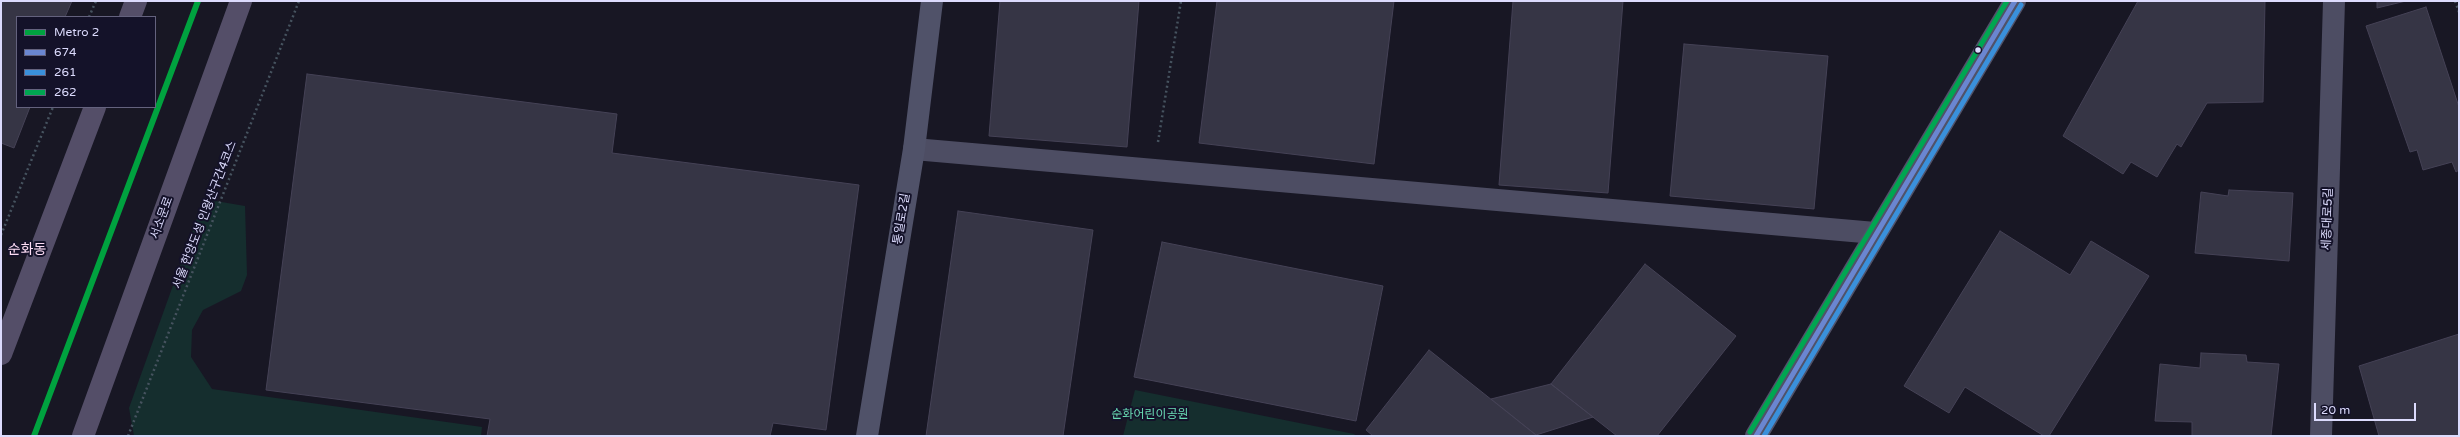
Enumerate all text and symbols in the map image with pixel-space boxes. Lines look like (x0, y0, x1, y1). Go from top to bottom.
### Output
legend (16, 16, 156, 108)
text: Metro 2 (54, 25, 99, 39)
text: 674 (54, 45, 77, 59)
unlabelled marker (1973, 45, 1983, 55)
text: 261 (54, 65, 77, 79)
text: 262 (54, 85, 77, 99)
street label: 서울 한양도성 인왕산구간4코스 (170, 139, 240, 291)
street label: 세종대로5길 (2320, 187, 2336, 251)
street label: 통일로2길 (891, 192, 913, 246)
street label: 서소문로 (148, 195, 176, 241)
district label: 순화동 (8, 242, 46, 258)
scale bar (2316, 395, 2418, 421)
text: 20 m (2321, 403, 2350, 417)
park label: 순화어린이공원 (1111, 408, 1189, 422)

